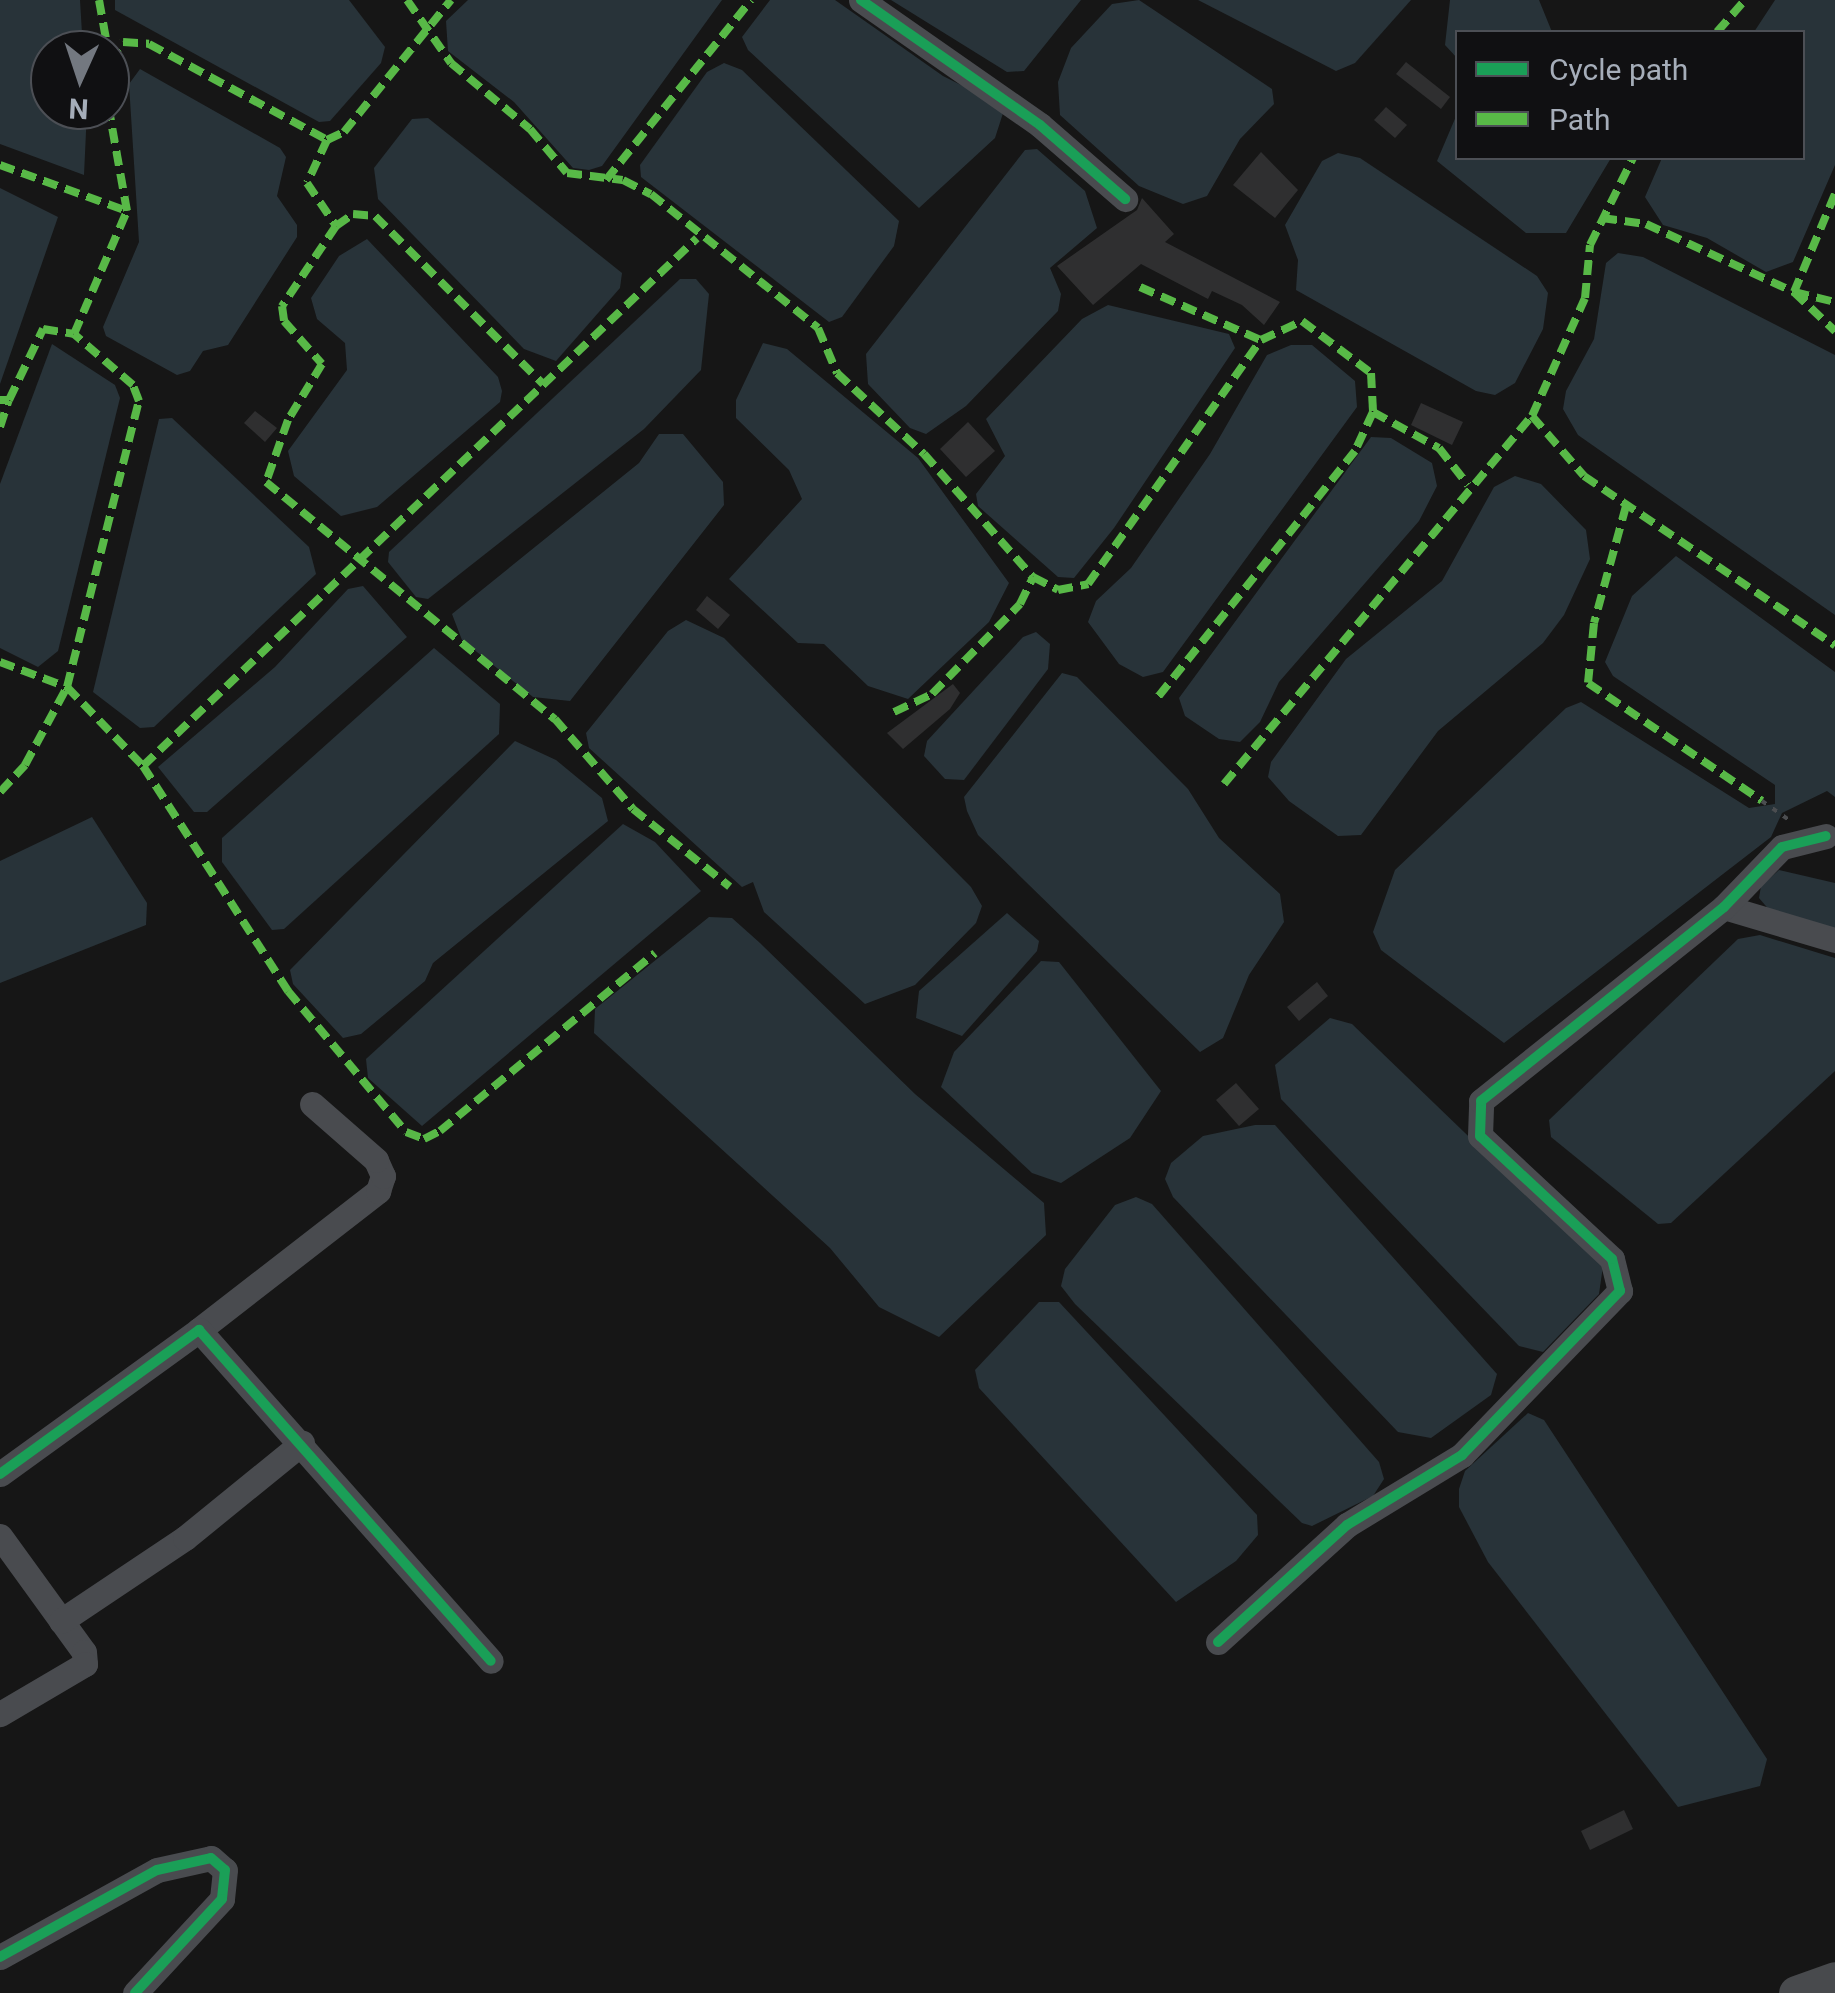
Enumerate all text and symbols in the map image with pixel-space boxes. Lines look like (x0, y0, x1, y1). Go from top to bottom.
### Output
north arrow (30, 30, 130, 130)
legend (1455, 30, 1805, 160)
text: Cycle path (1549, 52, 1688, 87)
text: N (68, 91, 89, 125)
text: Path (1549, 102, 1610, 137)

